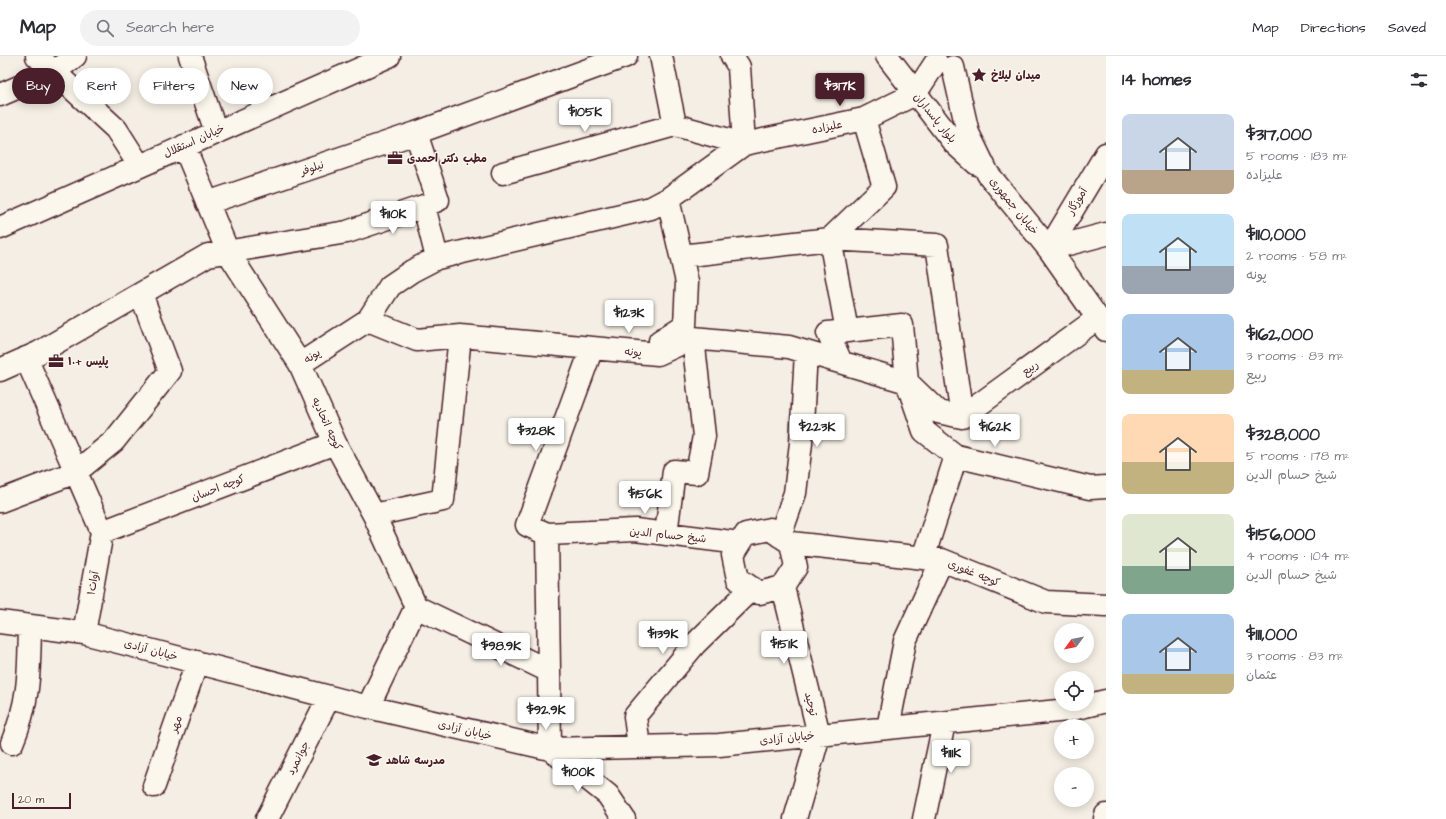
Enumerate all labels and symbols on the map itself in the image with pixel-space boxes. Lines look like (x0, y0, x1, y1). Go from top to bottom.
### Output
place icon: میدان لیلاخ (970, 66, 988, 84)
place label: میدان لیلاخ (991, 68, 1041, 83)
pin: $317K (812, 73, 868, 107)
street label: بلوار پاسداران (910, 90, 960, 146)
pin: $105K (557, 99, 613, 133)
street label: علیزاده (810, 117, 844, 137)
street label: خیابان استقلال (161, 121, 227, 161)
office icon: مطب دکتر احمدی (386, 149, 404, 167)
place label: مطب دکتر احمدی (407, 151, 487, 166)
street label: نیلوفر (297, 157, 326, 179)
street label: خیابان جمهوری (986, 174, 1042, 238)
street label: آموزگار (1063, 184, 1092, 218)
pin: $110K (365, 201, 421, 235)
pin: $123K (601, 300, 657, 334)
street label: پونه (624, 344, 642, 360)
street label: پونه (301, 345, 323, 367)
office icon: پلیس +۱۰ (47, 352, 65, 370)
place label: پلیس +۱۰ (68, 354, 109, 369)
street label: ربیع (1018, 357, 1042, 380)
street label: کوچه اتحادیه (308, 395, 346, 453)
pin: $223K (789, 414, 845, 448)
pin: $162K (967, 414, 1023, 448)
pin: $328K (508, 418, 564, 452)
street label: کوچه احسان (189, 471, 247, 505)
pin: $156K (617, 481, 673, 515)
street label: شیخ حسام الدین (629, 524, 707, 547)
street label: کوچه غفوری (946, 556, 1003, 590)
street label: آوات۱ (84, 569, 103, 596)
pin: $139K (635, 621, 691, 655)
north arrow (1054, 623, 1094, 663)
pin: $151K (756, 631, 812, 665)
pin: $98.9K (468, 633, 534, 667)
street label: خیابان آزادی (123, 636, 179, 664)
street label: توحید (801, 690, 821, 718)
pin: $92.9K (513, 697, 579, 731)
street label: مهر (166, 714, 186, 735)
street label: خیابان آزادی (437, 717, 493, 743)
street label: خیابان آزادی (759, 728, 815, 748)
street label: جوانمرد (283, 738, 313, 778)
pin: $111K (923, 740, 979, 774)
school or university icon: مدرسه شاهد (365, 751, 383, 769)
place label: مدرسه شاهد (386, 753, 445, 768)
pin: $100K (550, 759, 606, 793)
scale bar (12, 791, 71, 810)

